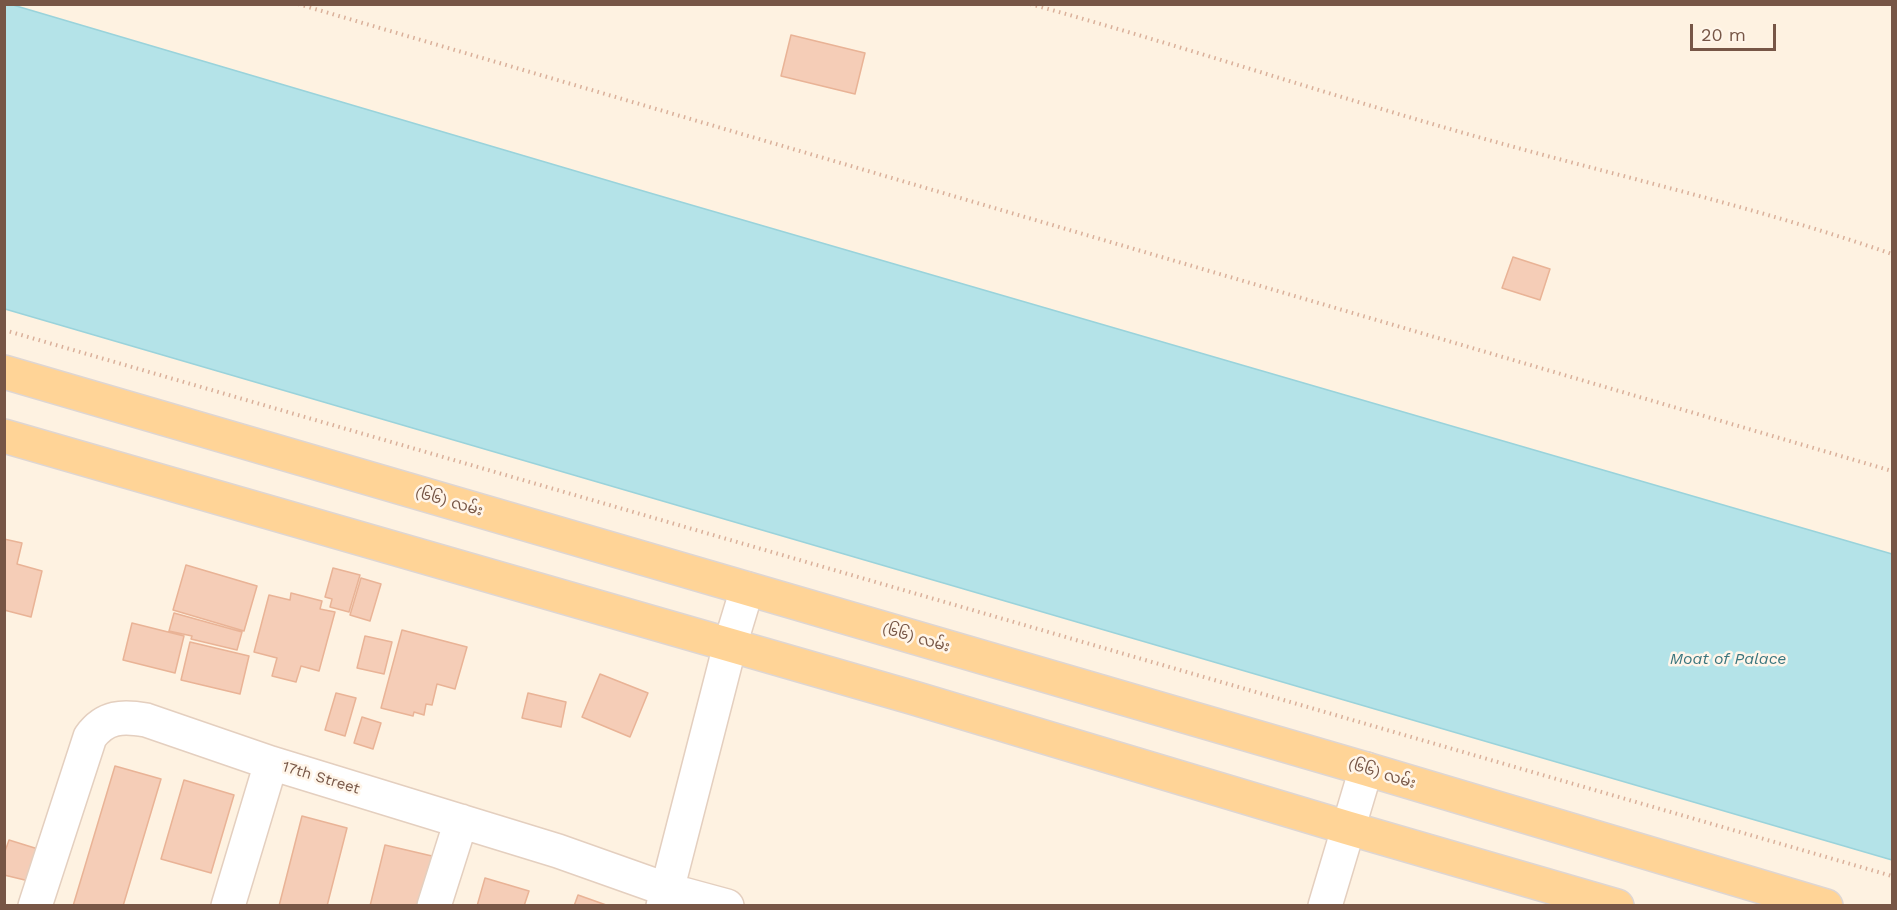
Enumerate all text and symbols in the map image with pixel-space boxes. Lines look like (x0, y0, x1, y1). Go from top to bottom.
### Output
scale bar (1693, 12, 1778, 50)
text: 20 m (1701, 24, 1746, 45)
street label: (၆၆) လမ်း (413, 484, 485, 520)
street label: (၆၆) လမ်း (880, 620, 952, 656)
water label: Moat of Palace (1670, 649, 1786, 669)
street label: (၆၆) လမ်း (1346, 755, 1418, 793)
street label: 17th Street (280, 758, 362, 798)

